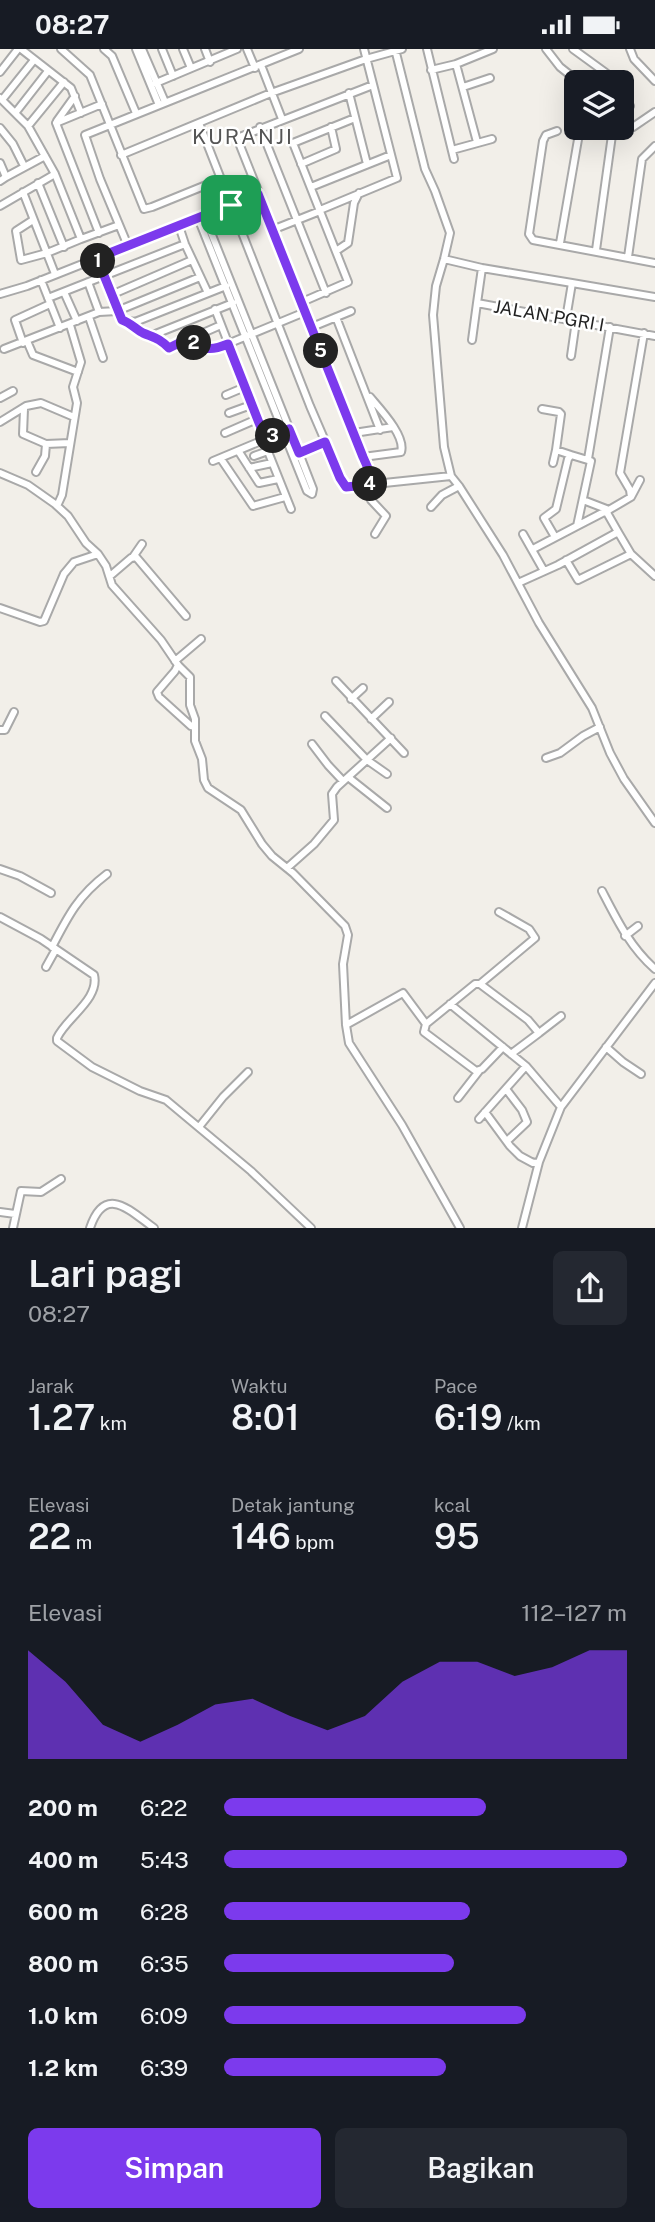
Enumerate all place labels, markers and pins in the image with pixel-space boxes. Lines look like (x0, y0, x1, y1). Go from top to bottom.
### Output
pin (201, 175, 261, 235)
pin: 1 (80, 243, 116, 279)
pin: 2 (176, 325, 212, 361)
pin: 5 (304, 333, 338, 369)
pin: 3 (256, 419, 290, 453)
pin: 4 (352, 467, 388, 501)

